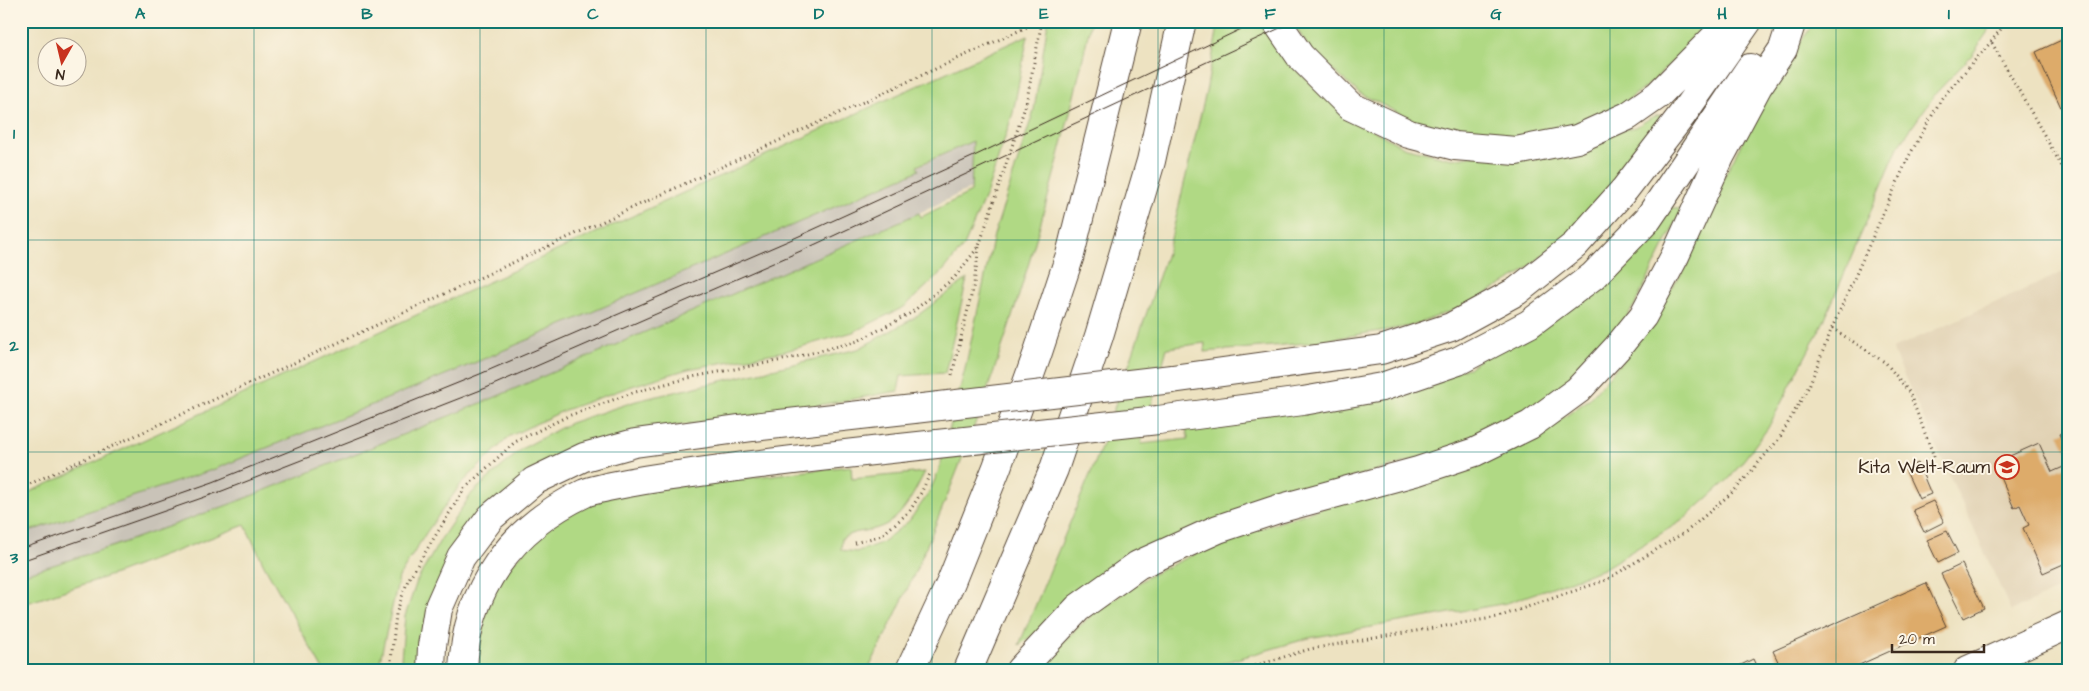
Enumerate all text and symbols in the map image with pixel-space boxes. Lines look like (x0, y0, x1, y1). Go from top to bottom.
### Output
text: A (135, 3, 146, 25)
text: B (361, 3, 373, 25)
text: C (587, 3, 599, 25)
text: D (814, 3, 825, 25)
text: E (1039, 3, 1049, 25)
text: F (1264, 3, 1276, 25)
text: G (1490, 3, 1502, 25)
text: H (1717, 3, 1727, 25)
text: I (1948, 3, 1950, 25)
north arrow (38, 38, 88, 88)
text: N (54, 63, 66, 84)
text: 1 (13, 123, 16, 145)
text: 2 (8, 335, 19, 357)
place label: Kita Welt-Raum (1858, 454, 1990, 481)
school or university icon: Kita Welt-Raum (1994, 454, 2020, 480)
text: 3 (9, 547, 19, 569)
scale bar (1892, 621, 1984, 653)
text: 20 m (1899, 629, 1935, 650)

